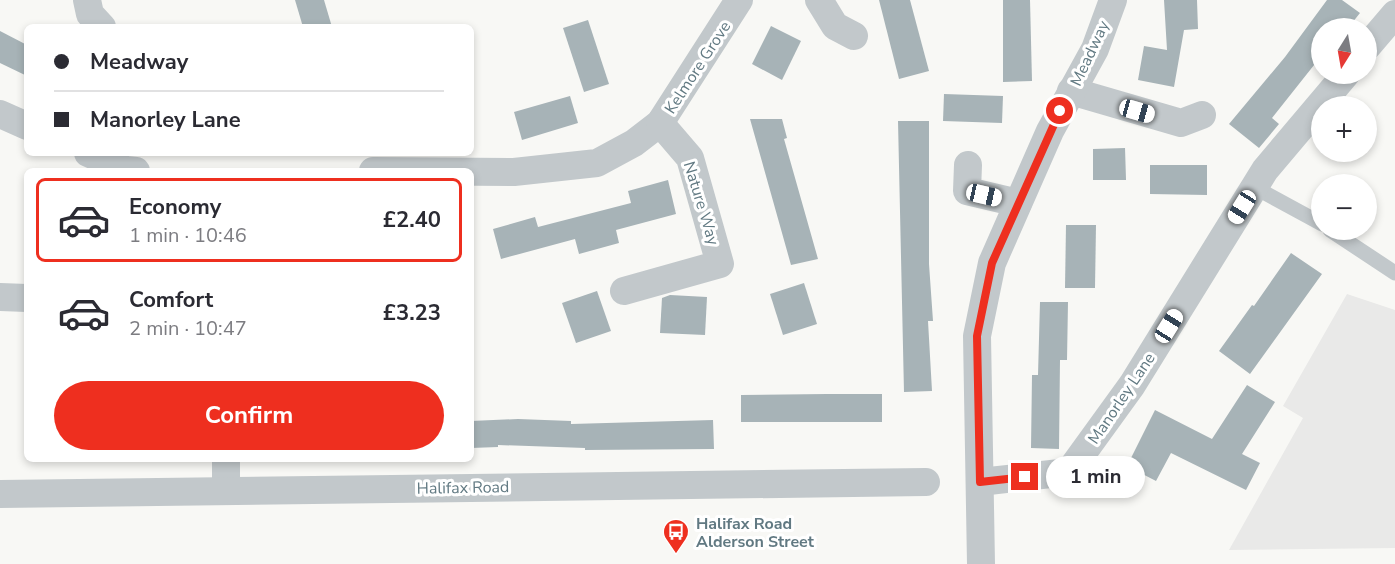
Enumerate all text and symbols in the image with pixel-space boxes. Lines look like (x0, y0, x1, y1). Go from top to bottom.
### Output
street label: Meadway (1065, 16, 1115, 90)
street label: Kelmore Grove (660, 17, 736, 118)
north arrow (1311, 18, 1377, 84)
map controls (1311, 18, 1377, 240)
text: Meadway (90, 47, 188, 77)
button: + (1311, 96, 1377, 162)
route start (1046, 97, 1073, 124)
car (1117, 97, 1157, 125)
text: Manorley Lane (90, 105, 241, 135)
street label: Nature Way (678, 159, 724, 249)
button: − (1311, 174, 1377, 240)
car (964, 182, 1004, 208)
car (1225, 187, 1259, 227)
text: Economy (129, 192, 221, 222)
icon: car (57, 193, 111, 247)
text: £2.40 (383, 205, 441, 235)
text: 1 min · 10:46 (129, 222, 247, 249)
text: Comfort (129, 285, 213, 315)
icon: car (57, 286, 111, 340)
text: £3.23 (383, 298, 441, 328)
car (1152, 306, 1186, 346)
text: 2 min · 10:47 (129, 315, 247, 342)
street label: Manorley Lane (1083, 348, 1161, 449)
button: Confirm (54, 381, 444, 450)
callout: 1 min (1046, 456, 1145, 498)
route end (1011, 463, 1038, 490)
text: 1 min (1070, 463, 1121, 490)
street label: Halifax Road (417, 476, 509, 500)
place label: Halifax Road Alderson Street (696, 513, 815, 553)
bus stop icon: Halifax Road Alderson Street (661, 517, 691, 555)

